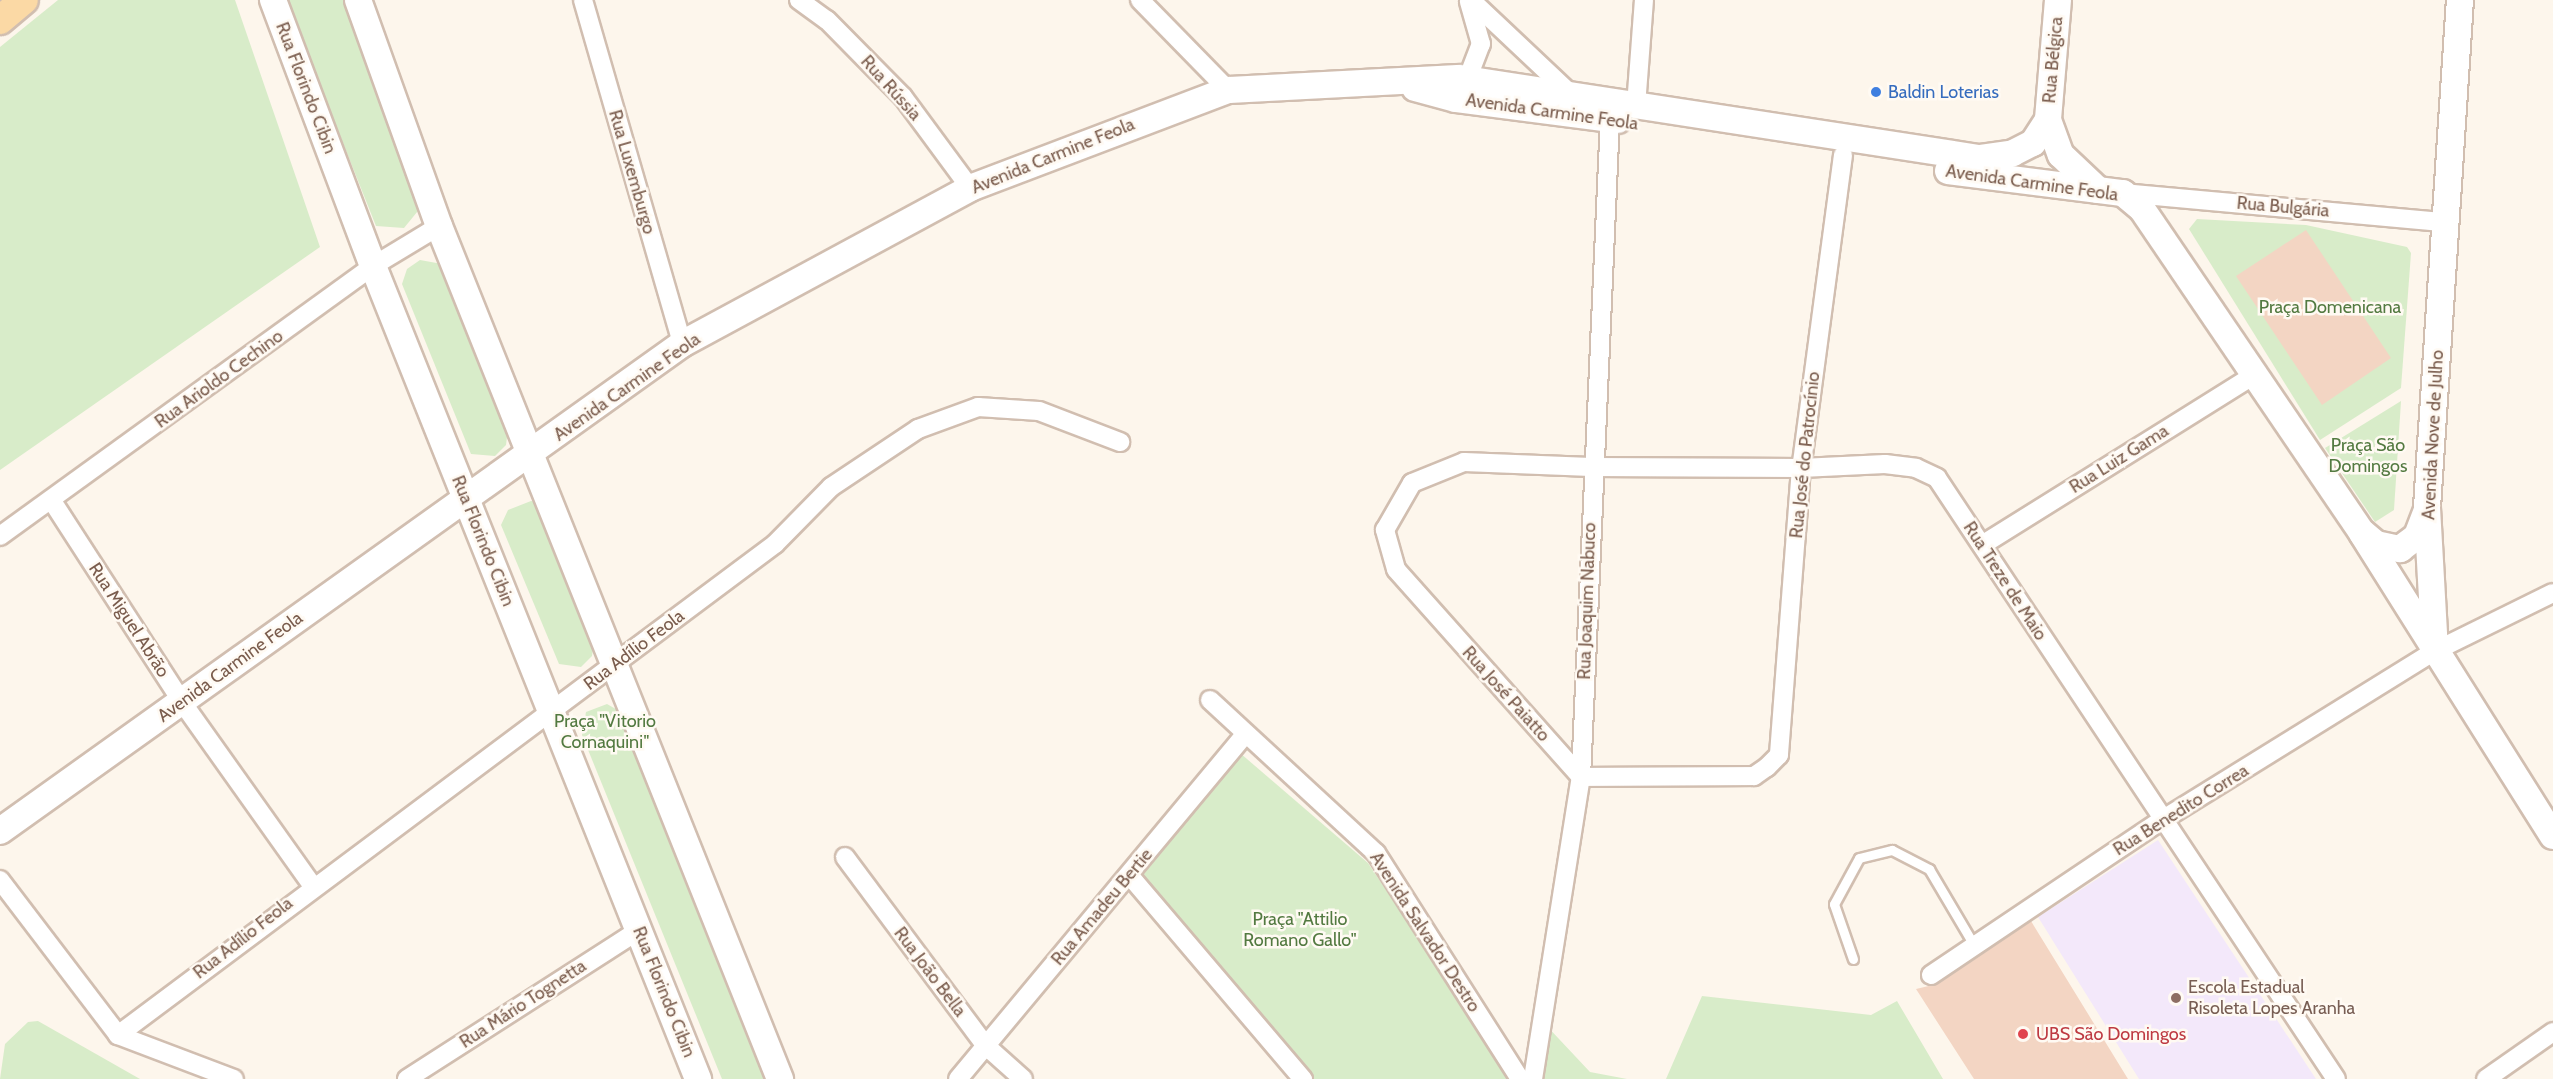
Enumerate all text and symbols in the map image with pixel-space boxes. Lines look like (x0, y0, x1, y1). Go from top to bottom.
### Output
street label: Rua Bélgica (2038, 16, 2068, 104)
street label: Rua Florindo Cibin (271, 19, 341, 157)
street label: Rua Rússia (856, 51, 926, 125)
place label: Baldin Loterias (1888, 81, 1999, 103)
marker: Baldin Loterias (1869, 85, 1883, 99)
street label: Avenida Carmine Feola (1464, 89, 1640, 135)
street label: Rua Luxemburgo (604, 107, 660, 237)
street label: Avenida Carmine Feola (968, 113, 1138, 199)
street label: Avenida Carmine Feola (1944, 160, 2120, 206)
street label: Rua Bulgária (2236, 192, 2330, 222)
park label: Praça Domenicana (2259, 296, 2401, 318)
street label: Rua Arioldo Cechino (151, 325, 287, 433)
street label: Avenida Carmine Feola (550, 328, 704, 446)
street label: Avenida Nove de Julho (2418, 350, 2448, 520)
street label: Rua José do Patrocínio (1786, 371, 1824, 539)
street label: Rua Luiz Gama (2066, 420, 2172, 498)
park label: Praça São Domingos (2329, 435, 2407, 478)
street label: Rua Florindo Cibin (447, 472, 519, 610)
street label: Rua Treze de Maio (1959, 518, 2051, 644)
street label: Rua Joaquim Nabuco (1573, 522, 1601, 680)
street label: Rua Miguel Abrão (84, 559, 174, 681)
street label: Rua Adílio Feola (580, 605, 688, 695)
street label: Avenida Carmine Feola (153, 607, 307, 727)
street label: Rua José Paiatto (1458, 642, 1554, 746)
park label: Praça "Vitorio Cornaquini" (554, 711, 656, 754)
street label: Rua Benedito Correa (2109, 760, 2253, 860)
street label: Rua Amadeu Bertie (1047, 844, 1157, 970)
street label: Avenida Salvador Destro (1365, 848, 1485, 1016)
street label: Rua Adílio Feola (189, 893, 297, 983)
park label: Praça "Attilio Romano Gallo" (1243, 909, 1357, 952)
street label: Rua Florindo Cibin (628, 923, 700, 1061)
street label: Rua João Bella (889, 923, 971, 1021)
street label: Rua Mário Tognetta (456, 955, 590, 1053)
place label: Escola Estadual Risoleta Lopes Aranha (2188, 977, 2355, 1020)
marker: Escola Estadual Risoleta Lopes Aranha (2169, 991, 2183, 1005)
place label: UBS São Domingos (2036, 1023, 2186, 1045)
marker: UBS São Domingos (2014, 1025, 2032, 1043)

